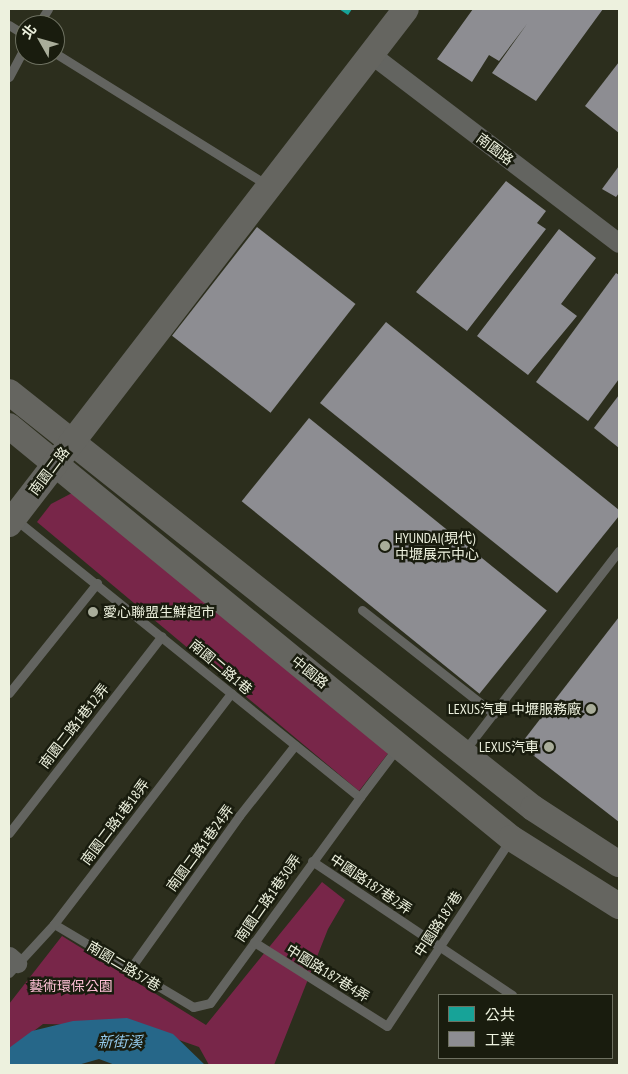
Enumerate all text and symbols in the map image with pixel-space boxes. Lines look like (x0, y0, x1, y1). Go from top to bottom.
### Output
north arrow (15, 15, 65, 65)
text: 北 (18, 20, 40, 42)
street label: 南園路 (473, 130, 517, 168)
street label: 南園二路 (25, 444, 73, 498)
place label: HYUNDAI(現代) 中壢展示中心 (395, 530, 479, 562)
marker: HYUNDAI(現代) 中壢展示中心 (379, 540, 391, 552)
place label: 愛心聯盟生鮮超市 (103, 604, 215, 620)
marker: 愛心聯盟生鮮超市 (87, 606, 99, 618)
street label: 南園二路1巷 (186, 636, 256, 698)
street label: 中園路 (288, 652, 332, 692)
street label: 南園二路1巷12弄 (36, 680, 112, 772)
place label: LEXUS汽車 中壢服務廠 (448, 701, 581, 717)
marker: LEXUS汽車 中壢服務廠 (585, 703, 597, 715)
place label: LEXUS汽車 (479, 739, 539, 755)
marker: LEXUS汽車 (543, 741, 555, 753)
street label: 南園二路1巷18弄 (77, 776, 153, 868)
street label: 南園二路1巷24弄 (163, 801, 237, 895)
street label: 中園路187巷2弄 (327, 850, 415, 918)
street label: 南園二路1巷30弄 (232, 851, 304, 945)
street label: 中園路187巷 (411, 888, 465, 960)
street label: 南園二路57巷 (84, 938, 164, 994)
street label: 中園路187巷4弄 (283, 941, 373, 1005)
park label: 藝術環保公園 (29, 978, 113, 994)
legend (438, 994, 613, 1059)
text: 公共 (485, 1005, 515, 1024)
text: 工業 (485, 1030, 515, 1049)
water label: 新街溪 (98, 1033, 142, 1051)

